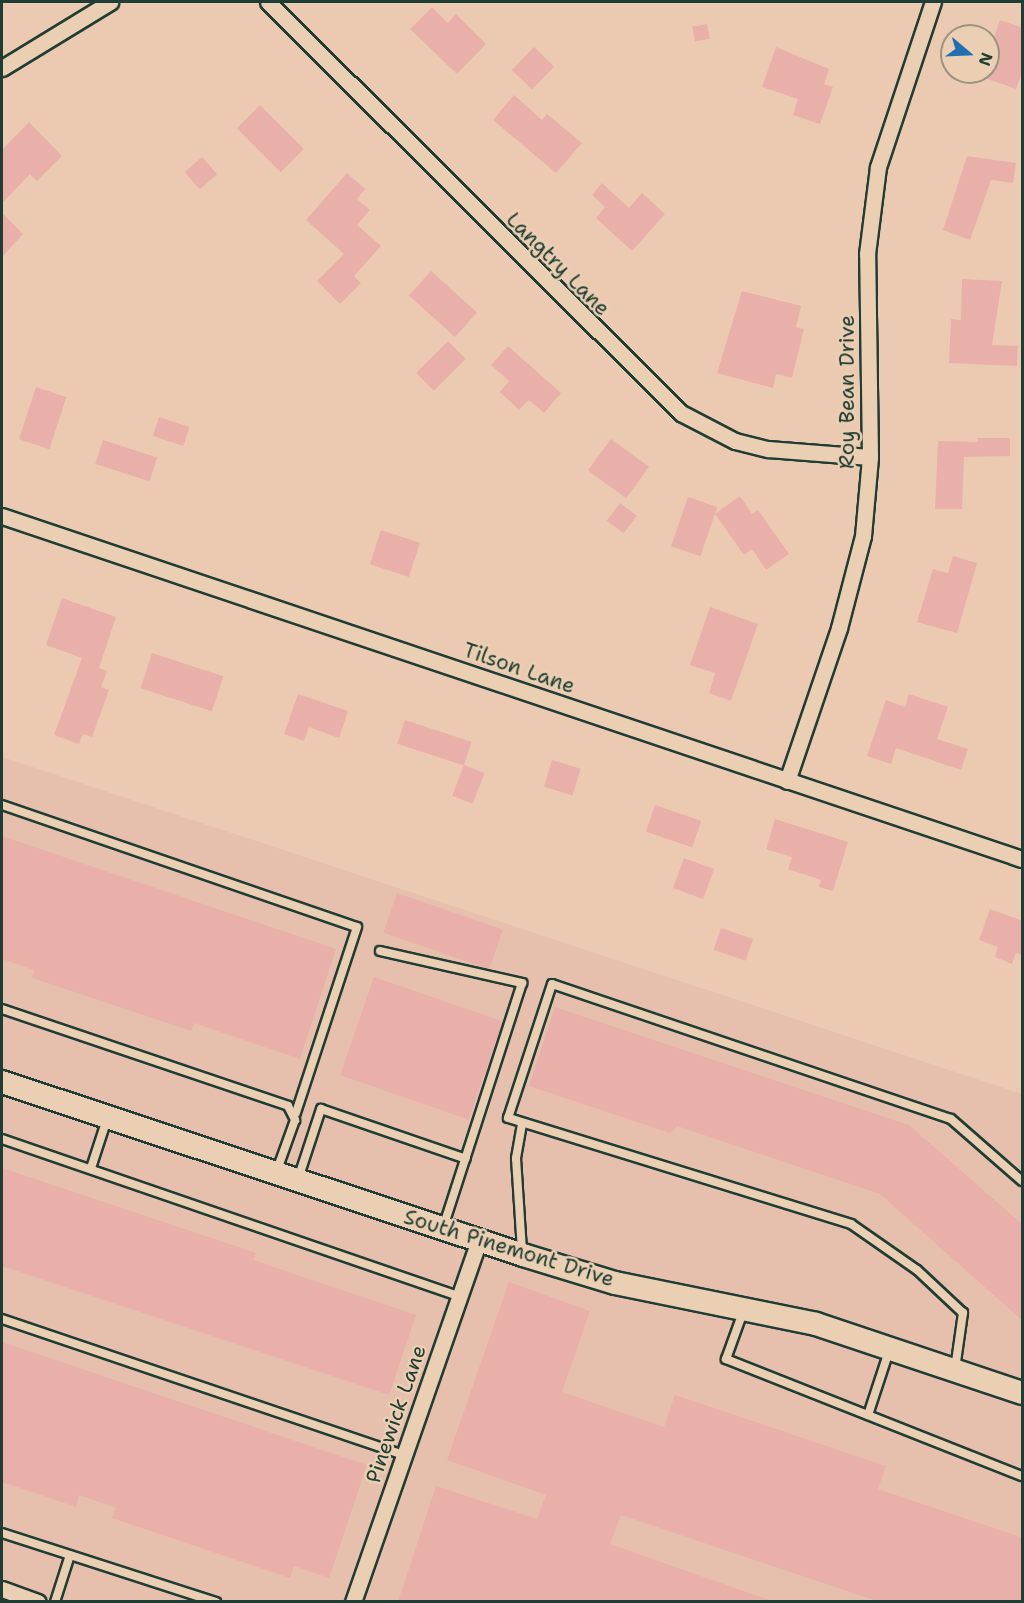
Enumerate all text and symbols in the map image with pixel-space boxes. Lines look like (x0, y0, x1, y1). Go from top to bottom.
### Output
north arrow (940, 24, 1000, 84)
text: N (974, 50, 998, 69)
street label: Langtry Lane (501, 207, 615, 321)
street label: Roy Bean Drive (834, 315, 860, 469)
street label: Tilson Lane (460, 637, 578, 699)
street label: South Pinemont Drive (401, 1204, 617, 1292)
street label: Pinewick Lane (361, 1342, 431, 1486)

